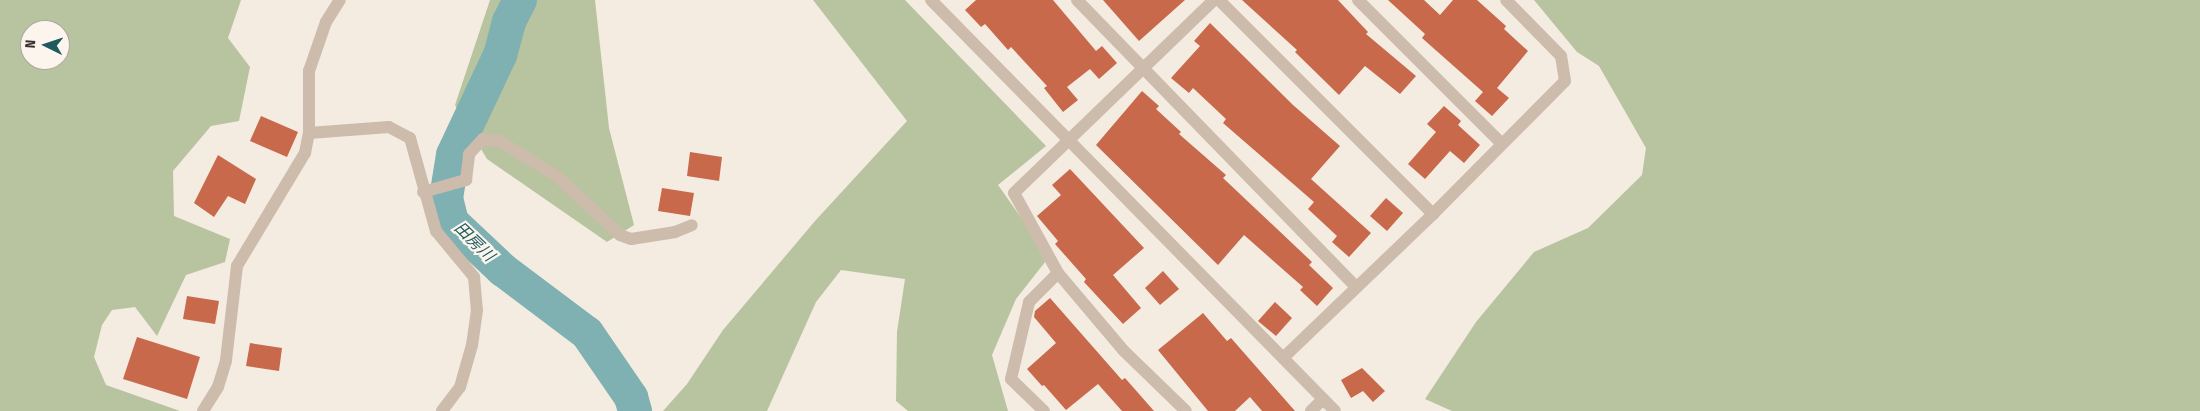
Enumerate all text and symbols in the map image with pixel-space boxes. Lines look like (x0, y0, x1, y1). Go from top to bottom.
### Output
north arrow (20, 20, 70, 70)
text: N (22, 39, 39, 49)
water label: 田房川 (450, 218, 498, 266)

